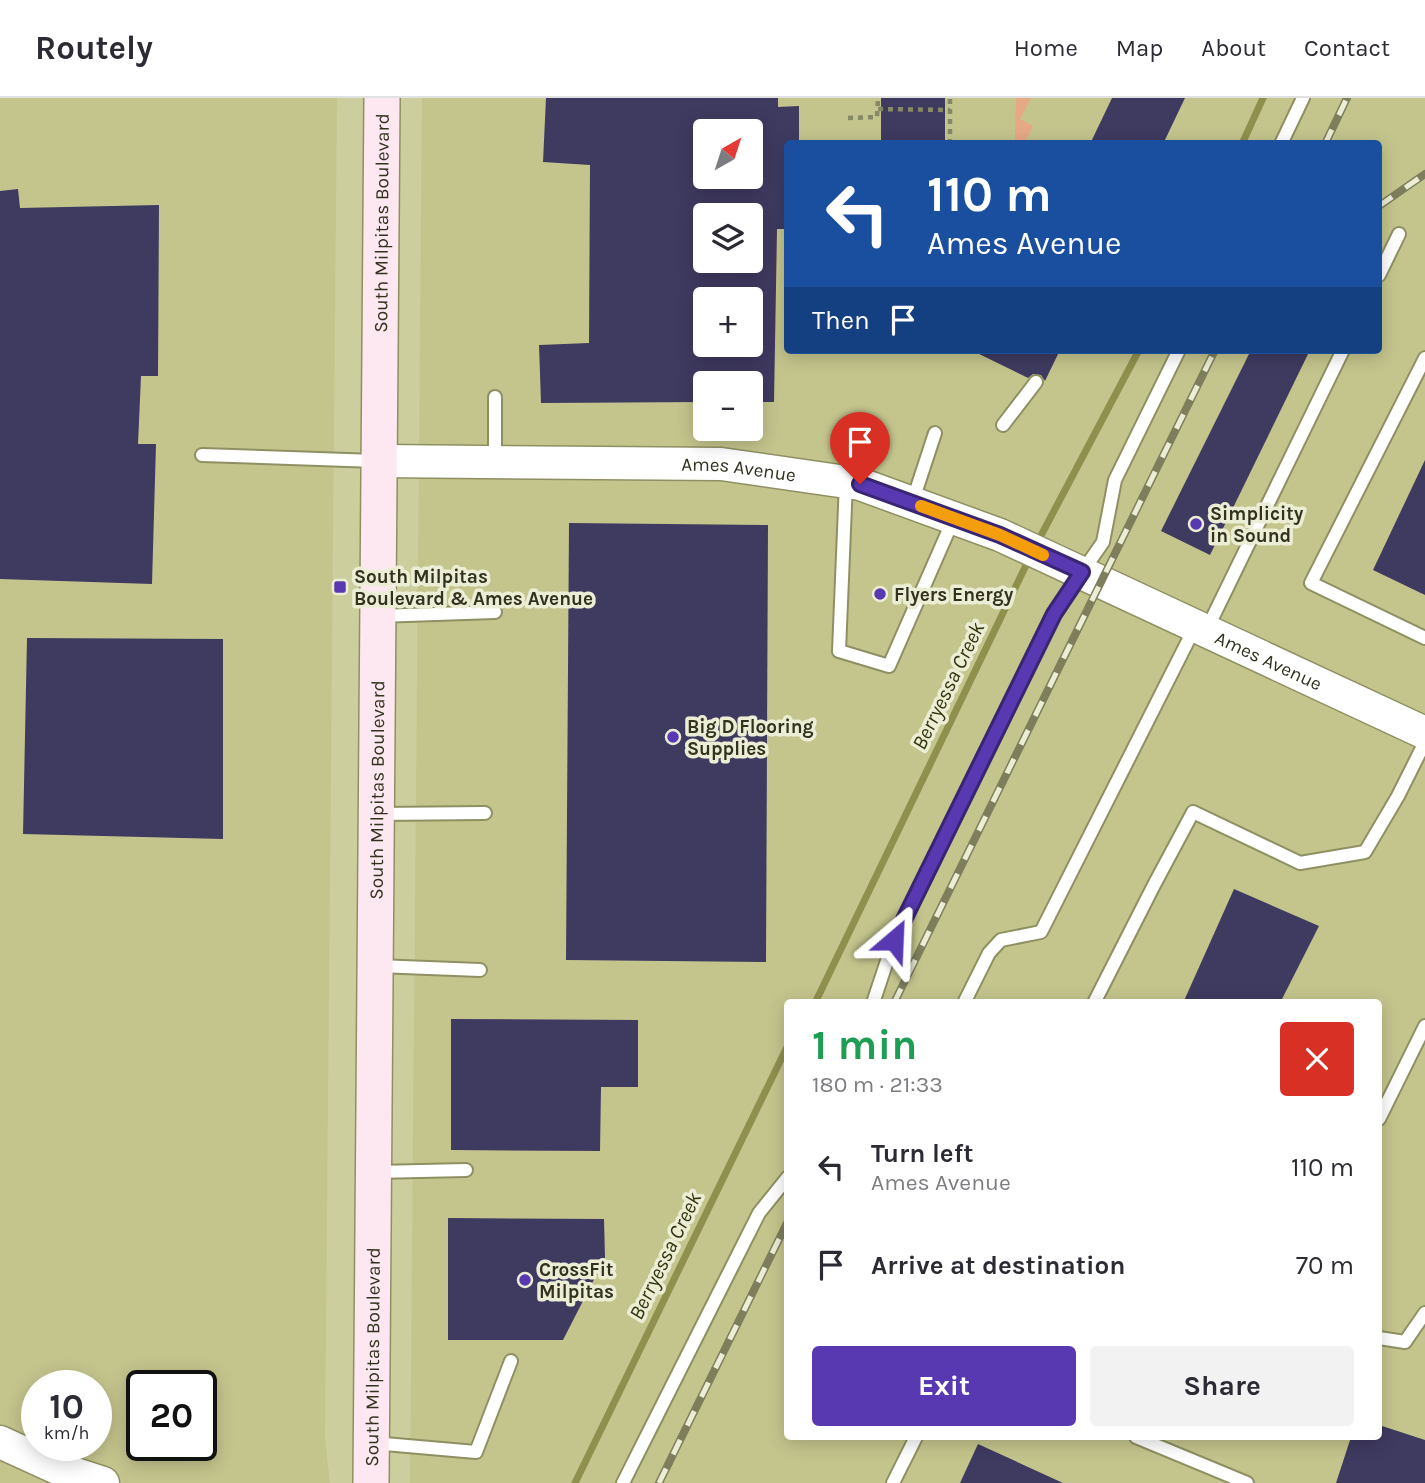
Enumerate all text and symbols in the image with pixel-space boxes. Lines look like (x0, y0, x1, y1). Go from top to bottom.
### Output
text: Routely (35, 29, 153, 67)
text: Home (1014, 34, 1078, 62)
text: Map (1116, 34, 1163, 62)
text: About (1201, 34, 1266, 62)
text: Contact (1304, 34, 1390, 62)
street label: South Milpitas Boulevard (370, 113, 394, 333)
north arrow (693, 119, 763, 189)
map controls (693, 119, 763, 441)
text: 110 m (927, 166, 1052, 223)
icon: left (812, 168, 903, 259)
button: layers (693, 203, 763, 273)
text: Ames Avenue (927, 225, 1121, 262)
button: + (693, 287, 763, 357)
icon: arrive (884, 301, 922, 339)
text: Then (812, 305, 870, 336)
button: − (693, 371, 763, 441)
pin (830, 412, 890, 484)
icon: arrive (841, 423, 879, 461)
street label: Ames Avenue (681, 454, 797, 487)
place label: Simplicity in Sound (1210, 503, 1304, 547)
marker: Simplicity in Sound (1188, 516, 1204, 532)
place label: South Milpitas Boulevard & Ames Avenue (354, 566, 593, 610)
marker: South Milpitas Boulevard & Ames Avenue (332, 579, 348, 595)
place label: Flyers Energy (894, 584, 1014, 606)
marker: Flyers Energy (872, 586, 888, 602)
water label: Berryessa Creek (907, 618, 989, 754)
street label: Ames Avenue (1211, 627, 1325, 696)
street label: South Milpitas Boulevard (366, 680, 389, 900)
place label: Big D Flooring Supplies (687, 716, 814, 760)
marker: Big D Flooring Supplies (665, 729, 681, 745)
position arrow (857, 903, 931, 977)
text: 1 min (812, 1020, 917, 1070)
button: close (1280, 1022, 1354, 1096)
text: 180 m · 21:33 (812, 1071, 943, 1098)
text: Turn left (871, 1138, 973, 1169)
icon: left (812, 1148, 850, 1186)
text: 110 m (1291, 1152, 1354, 1183)
text: Ames Avenue (871, 1169, 1011, 1196)
water label: Berryessa Creek (624, 1188, 706, 1324)
icon: arrive (812, 1246, 850, 1284)
street label: South Milpitas Boulevard (361, 1247, 385, 1467)
text: Arrive at destination (871, 1250, 1125, 1281)
text: 70 m (1296, 1250, 1354, 1281)
place label: CrossFit Milpitas (539, 1259, 614, 1303)
marker: CrossFit Milpitas (517, 1272, 533, 1288)
button: Exit (812, 1346, 1076, 1426)
button: Share (1090, 1346, 1354, 1426)
speed limit sign: 20 (126, 1370, 217, 1461)
text: 10 (49, 1386, 84, 1427)
text: km/h (44, 1422, 89, 1444)

